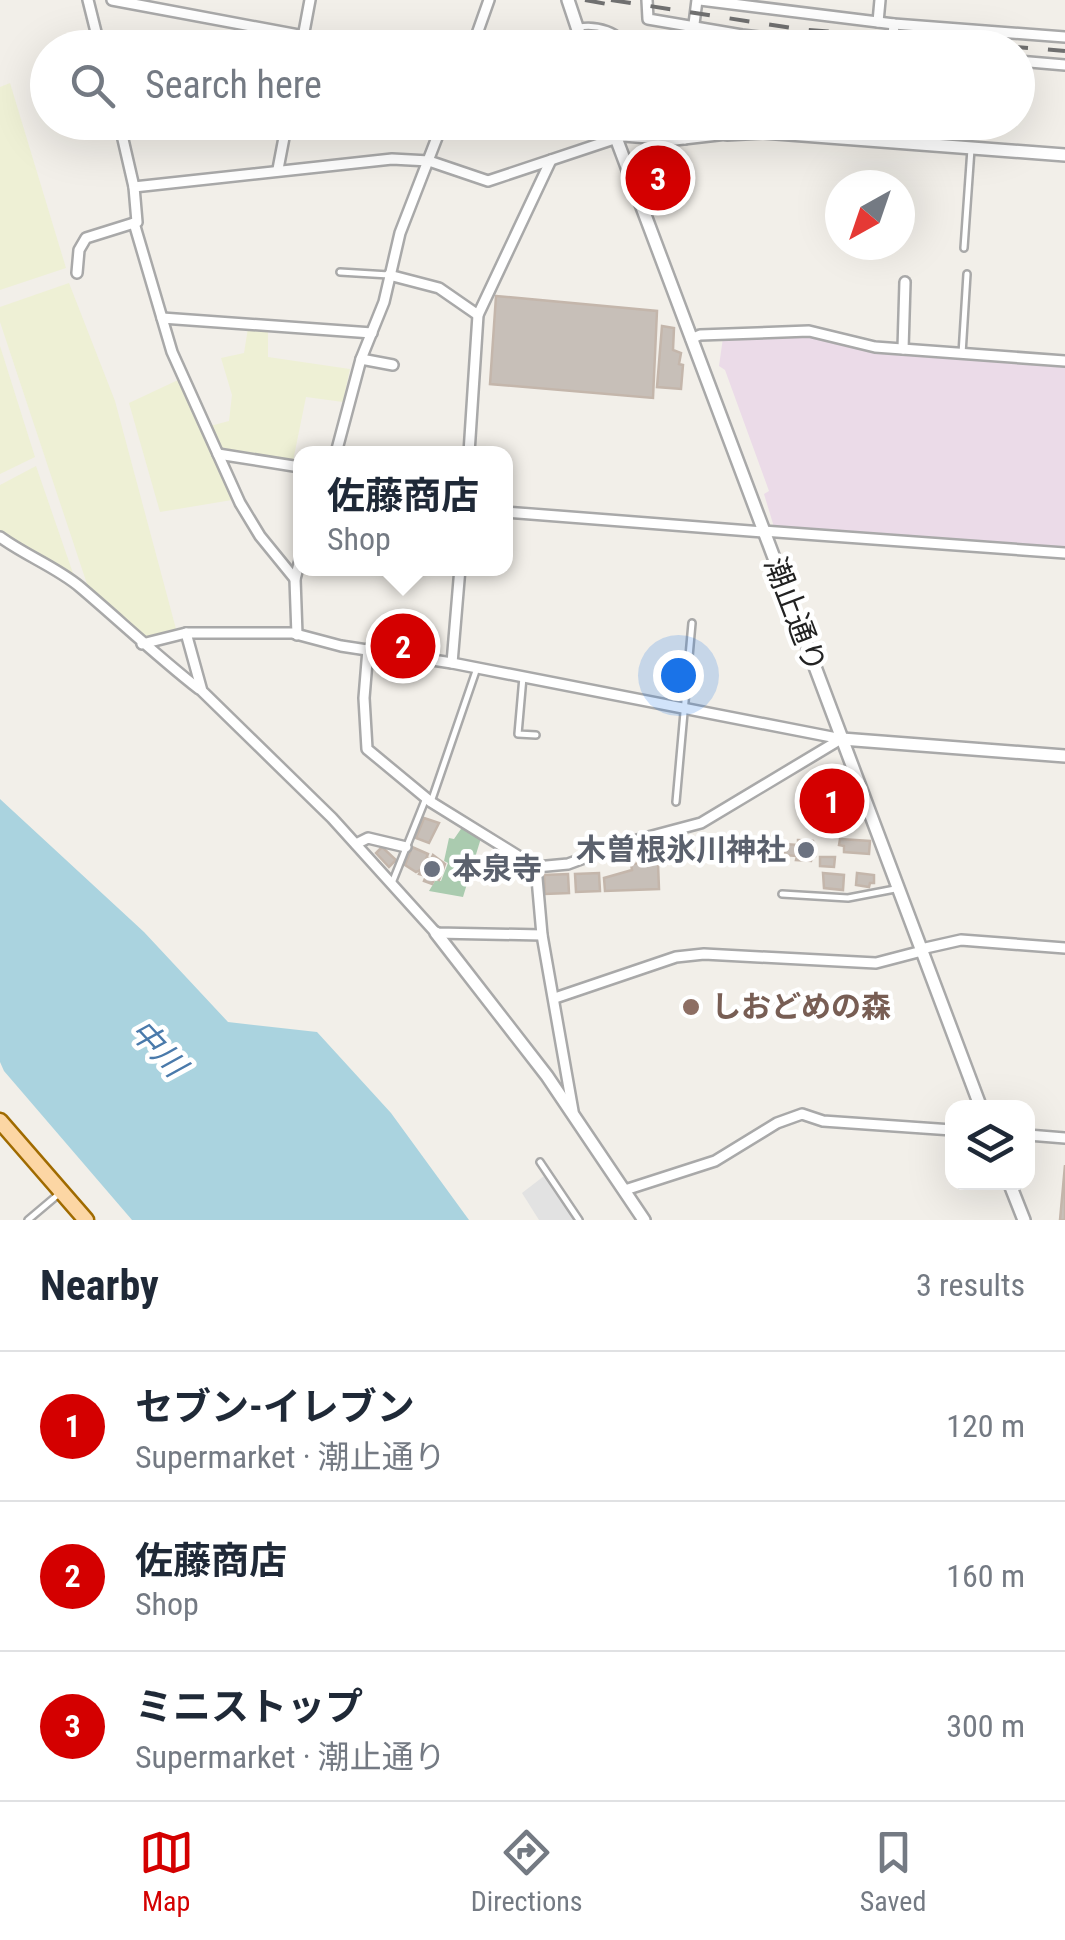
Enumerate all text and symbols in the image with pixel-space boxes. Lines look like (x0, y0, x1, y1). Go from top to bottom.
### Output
search box (30, 30, 1035, 140)
icon: search (65, 58, 120, 113)
text: Search here (145, 63, 322, 107)
pin: 3 (626, 140, 690, 216)
north arrow (825, 170, 915, 260)
popup (293, 446, 513, 576)
text: 佐藤商店 (327, 474, 479, 518)
text: Shop (327, 520, 391, 558)
street label: 潮止通り (758, 553, 833, 677)
pin: 2 (370, 608, 436, 684)
your location (653, 650, 704, 701)
pin: 1 (800, 764, 864, 838)
place label: 木曽根氷川神社 (576, 832, 786, 867)
marker: 木曽根氷川神社 (795, 839, 817, 861)
place label: 本泉寺 (452, 851, 542, 886)
marker: 本泉寺 (421, 858, 443, 880)
place label: しおどめの森 (711, 989, 891, 1024)
marker: しおどめの森 (680, 996, 702, 1018)
water label: 中川 (122, 1012, 196, 1087)
map controls (945, 1100, 1035, 1190)
button: layers (945, 1100, 1035, 1190)
text: Nearby (40, 1261, 159, 1310)
text: 3 results (916, 1266, 1025, 1304)
text: セブン-イレブン (135, 1385, 415, 1429)
text: 1 (64, 1407, 81, 1445)
text: 120 m (946, 1407, 1025, 1445)
text: Supermarket · 潮止通り (135, 1438, 446, 1476)
text: 佐藤商店 (135, 1539, 287, 1583)
text: 2 (64, 1557, 81, 1595)
text: 160 m (946, 1557, 1025, 1595)
text: Shop (135, 1585, 199, 1623)
text: ミニストップ (135, 1685, 363, 1729)
text: 3 (64, 1707, 81, 1745)
text: 300 m (946, 1707, 1025, 1745)
text: Supermarket · 潮止通り (135, 1738, 446, 1776)
tab: Map (139, 1825, 194, 1918)
tab: Directions (471, 1825, 583, 1918)
tab: Saved (860, 1825, 926, 1918)

